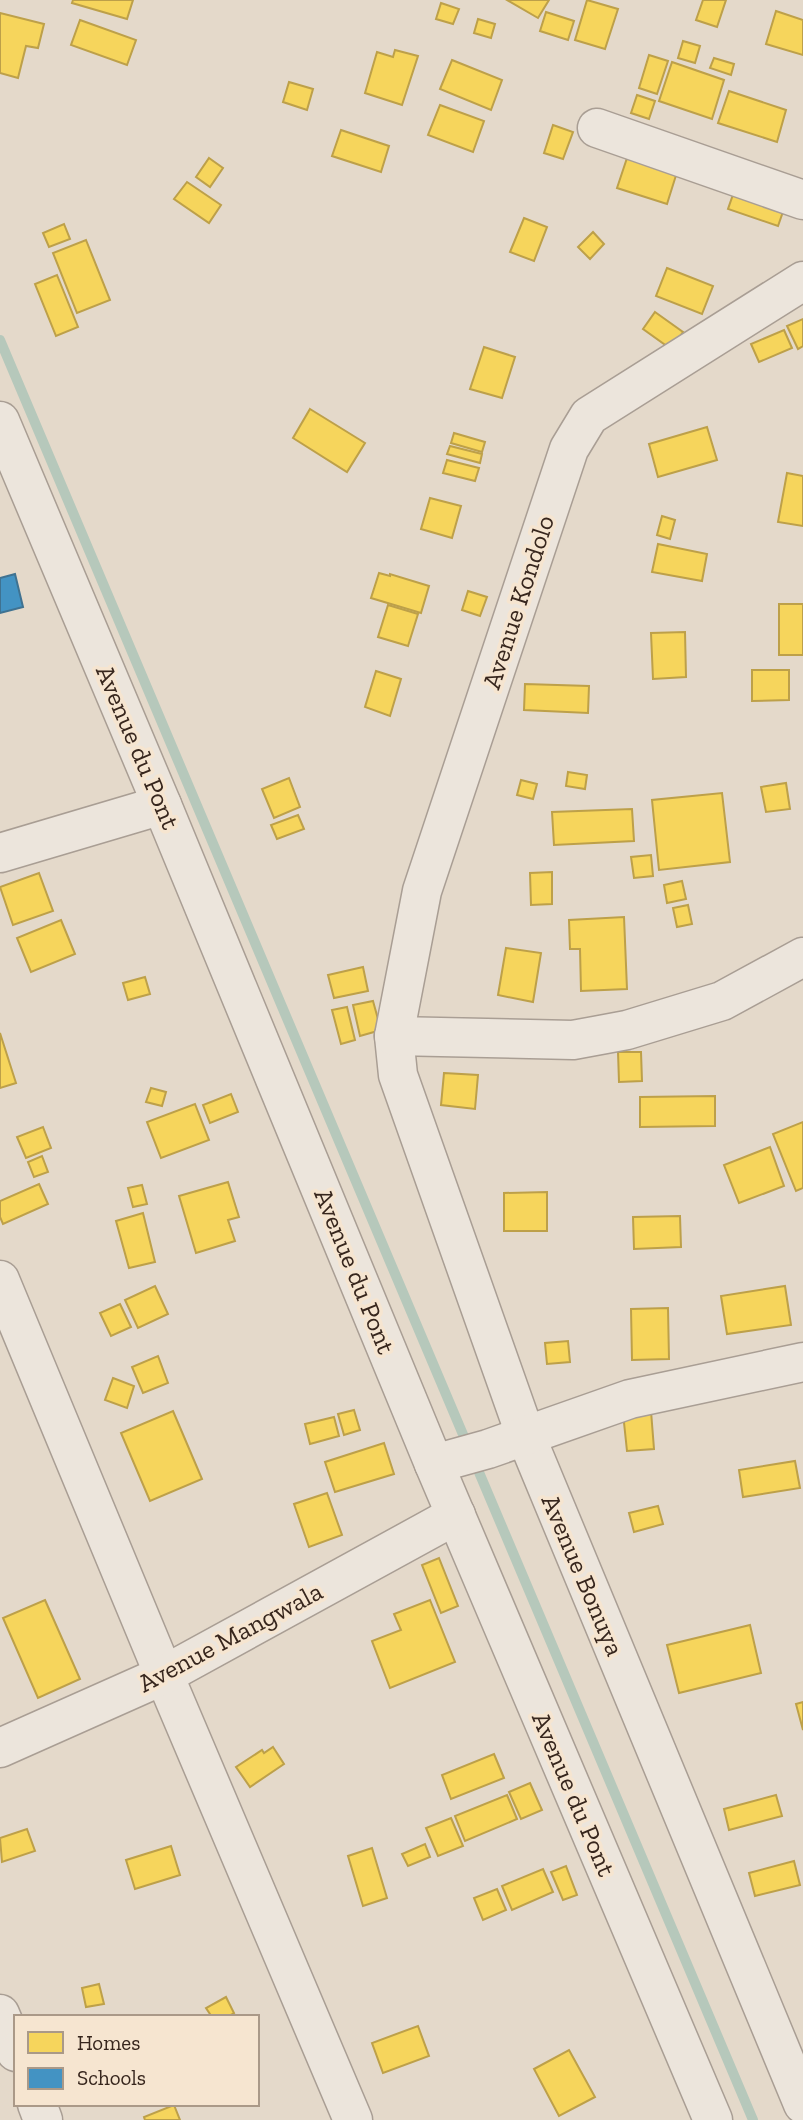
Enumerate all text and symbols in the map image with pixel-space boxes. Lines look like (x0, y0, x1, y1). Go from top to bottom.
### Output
street label: Avenue Kondolo (475, 511, 561, 693)
street label: Avenue du Pont (89, 660, 187, 834)
street label: Avenue du Pont (307, 1184, 403, 1359)
street label: Avenue Bonuya (535, 1489, 632, 1661)
street label: Avenue Mangwala (132, 1575, 328, 1699)
street label: Avenue du Pont (525, 1707, 623, 1881)
legend (14, 2015, 259, 2106)
text: Homes (77, 2030, 140, 2055)
text: Schools (77, 2065, 146, 2090)

